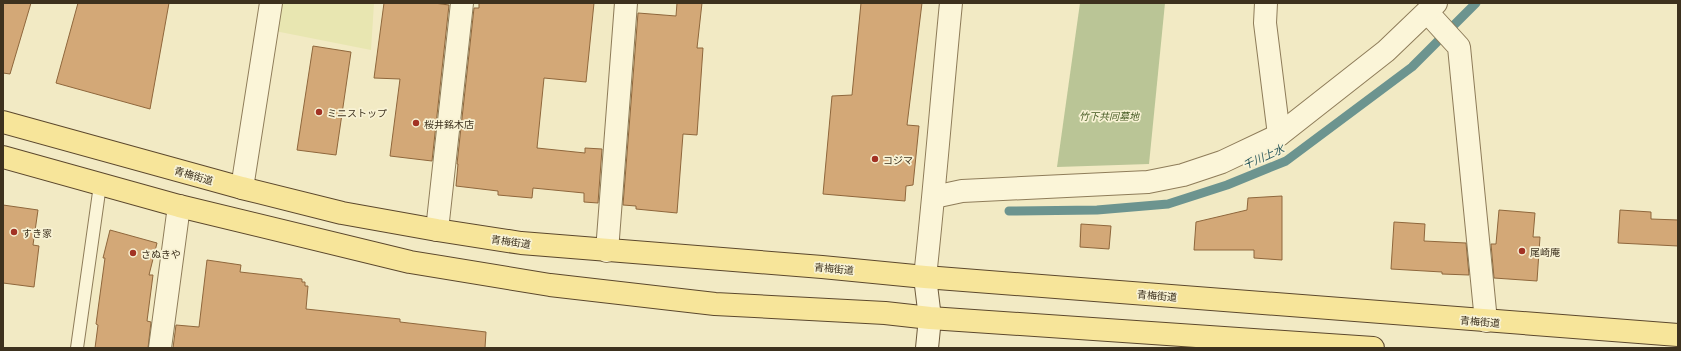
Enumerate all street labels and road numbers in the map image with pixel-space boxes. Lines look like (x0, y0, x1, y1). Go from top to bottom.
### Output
street label: 青梅街道 (173, 162, 215, 188)
street label: 青梅街道 (490, 231, 532, 251)
street label: 青梅街道 (813, 259, 855, 277)
street label: 青梅街道 (1137, 286, 1177, 304)
street label: 青梅街道 (1460, 312, 1500, 330)

